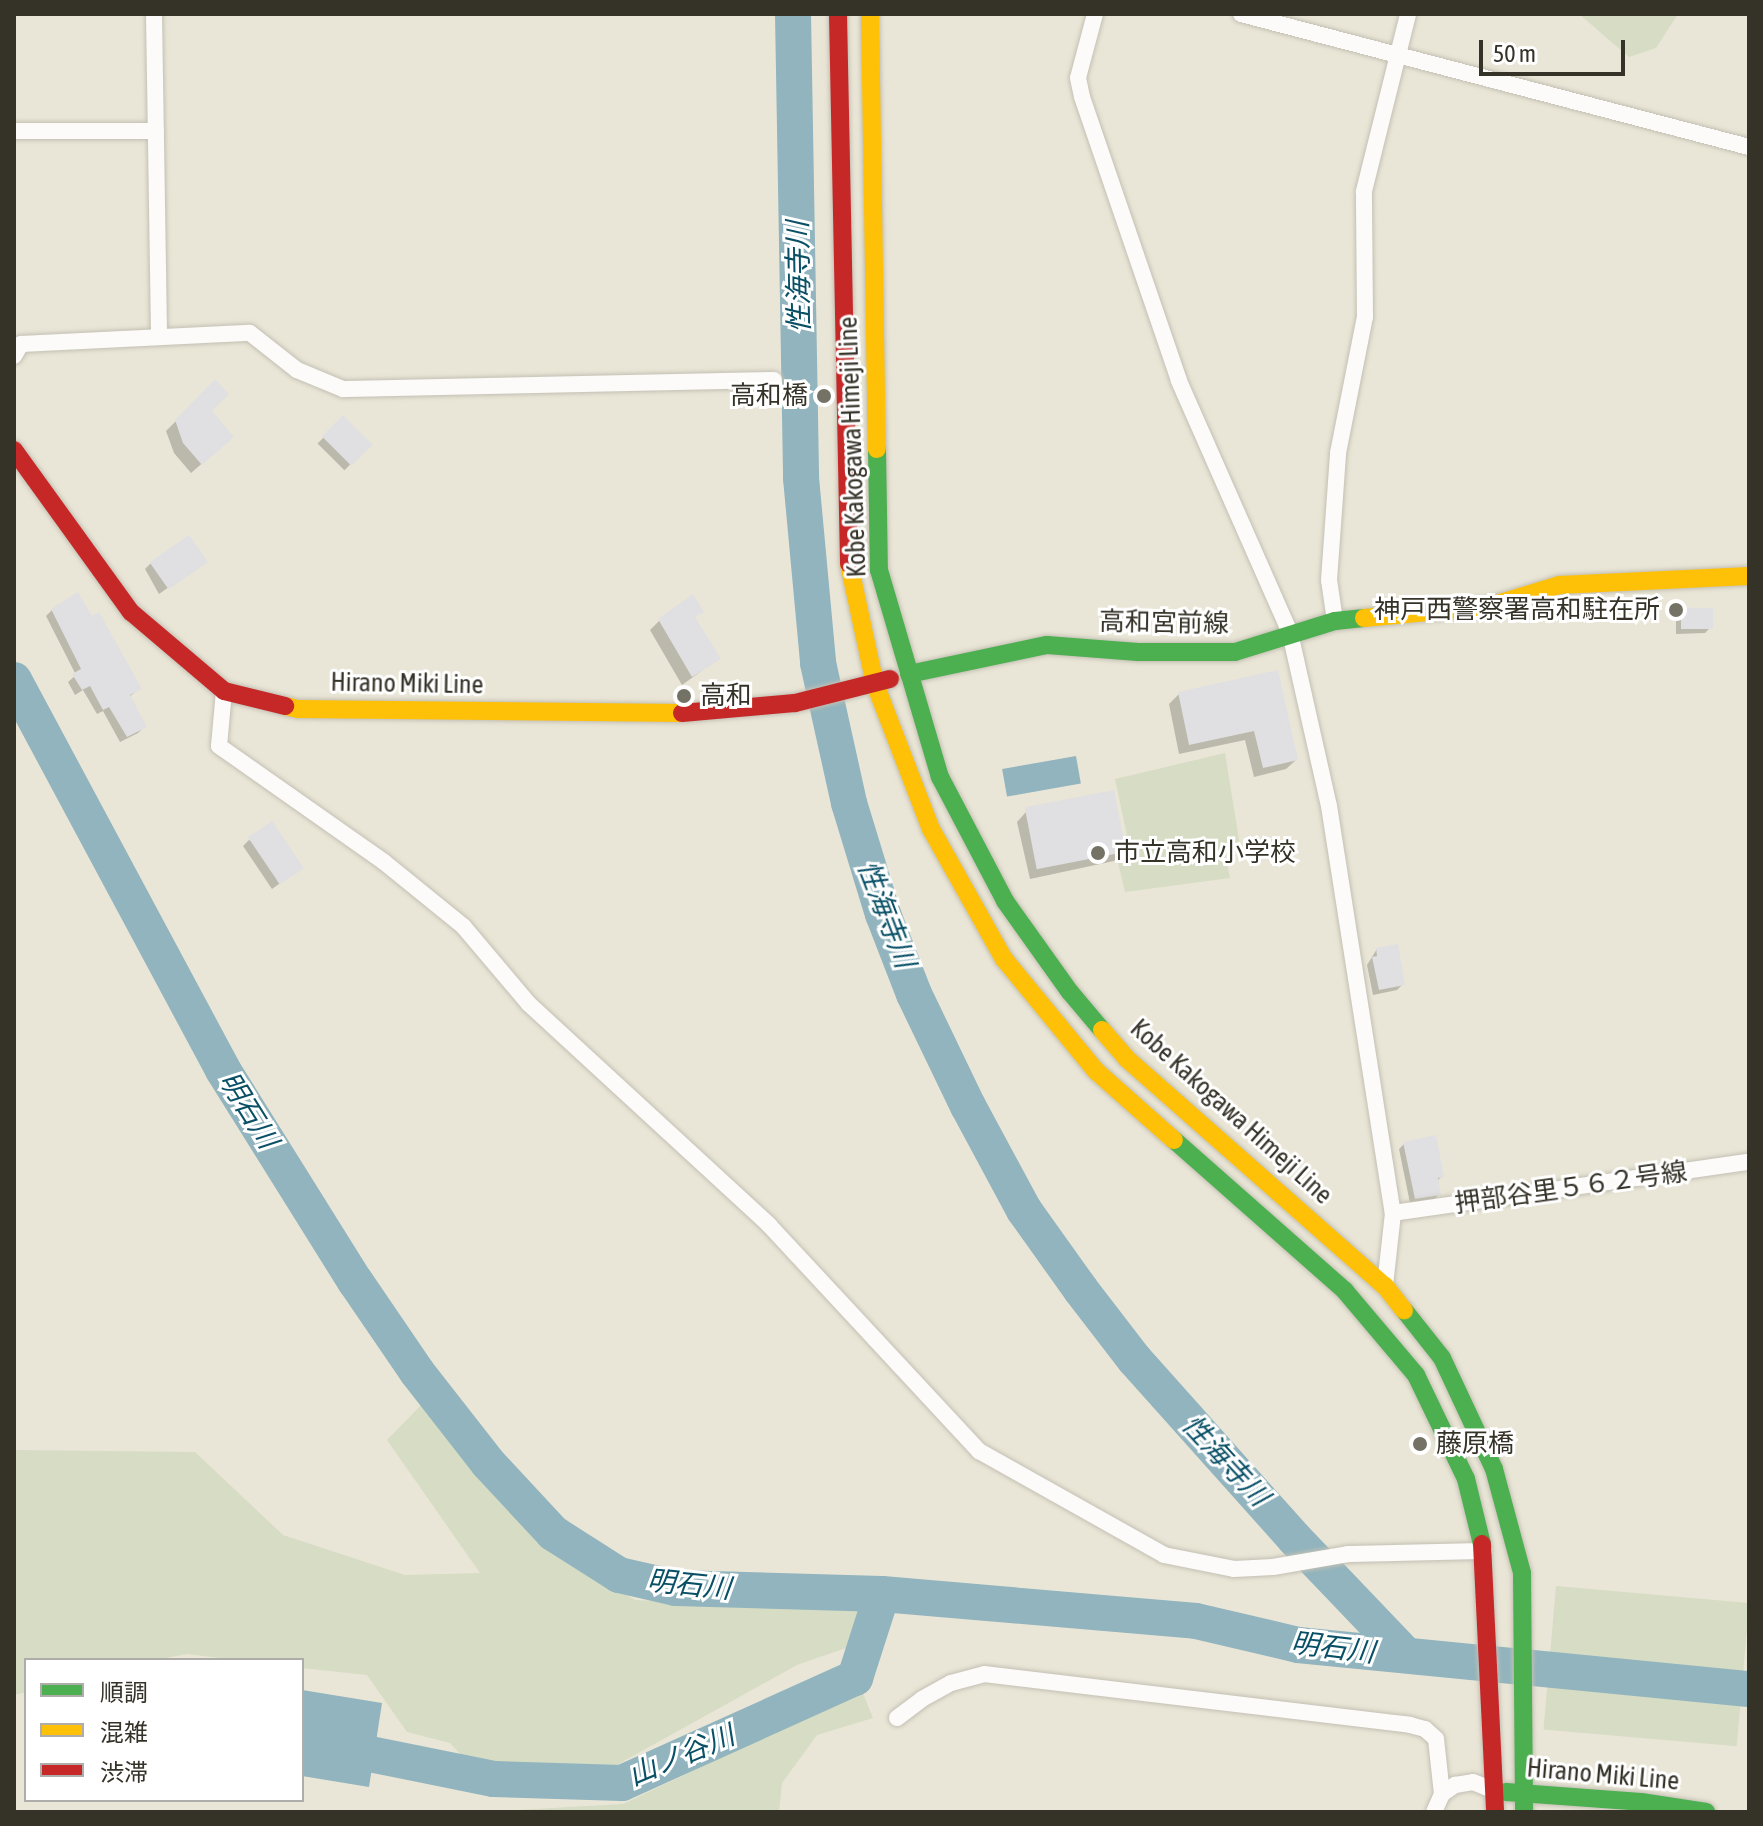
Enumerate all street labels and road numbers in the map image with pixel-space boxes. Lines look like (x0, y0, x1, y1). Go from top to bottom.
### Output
street label: Kobe Kakogawa Himeji Line (833, 316, 873, 578)
street label: 高和宮前線 (1099, 606, 1229, 640)
street label: Hirano Miki Line (330, 667, 484, 701)
street label: Kobe Kakogawa Himeji Line (1124, 1013, 1338, 1211)
street label: 押部谷里５６２号線 (1453, 1156, 1689, 1220)
street label: Hirano Miki Line (1526, 1753, 1680, 1797)

